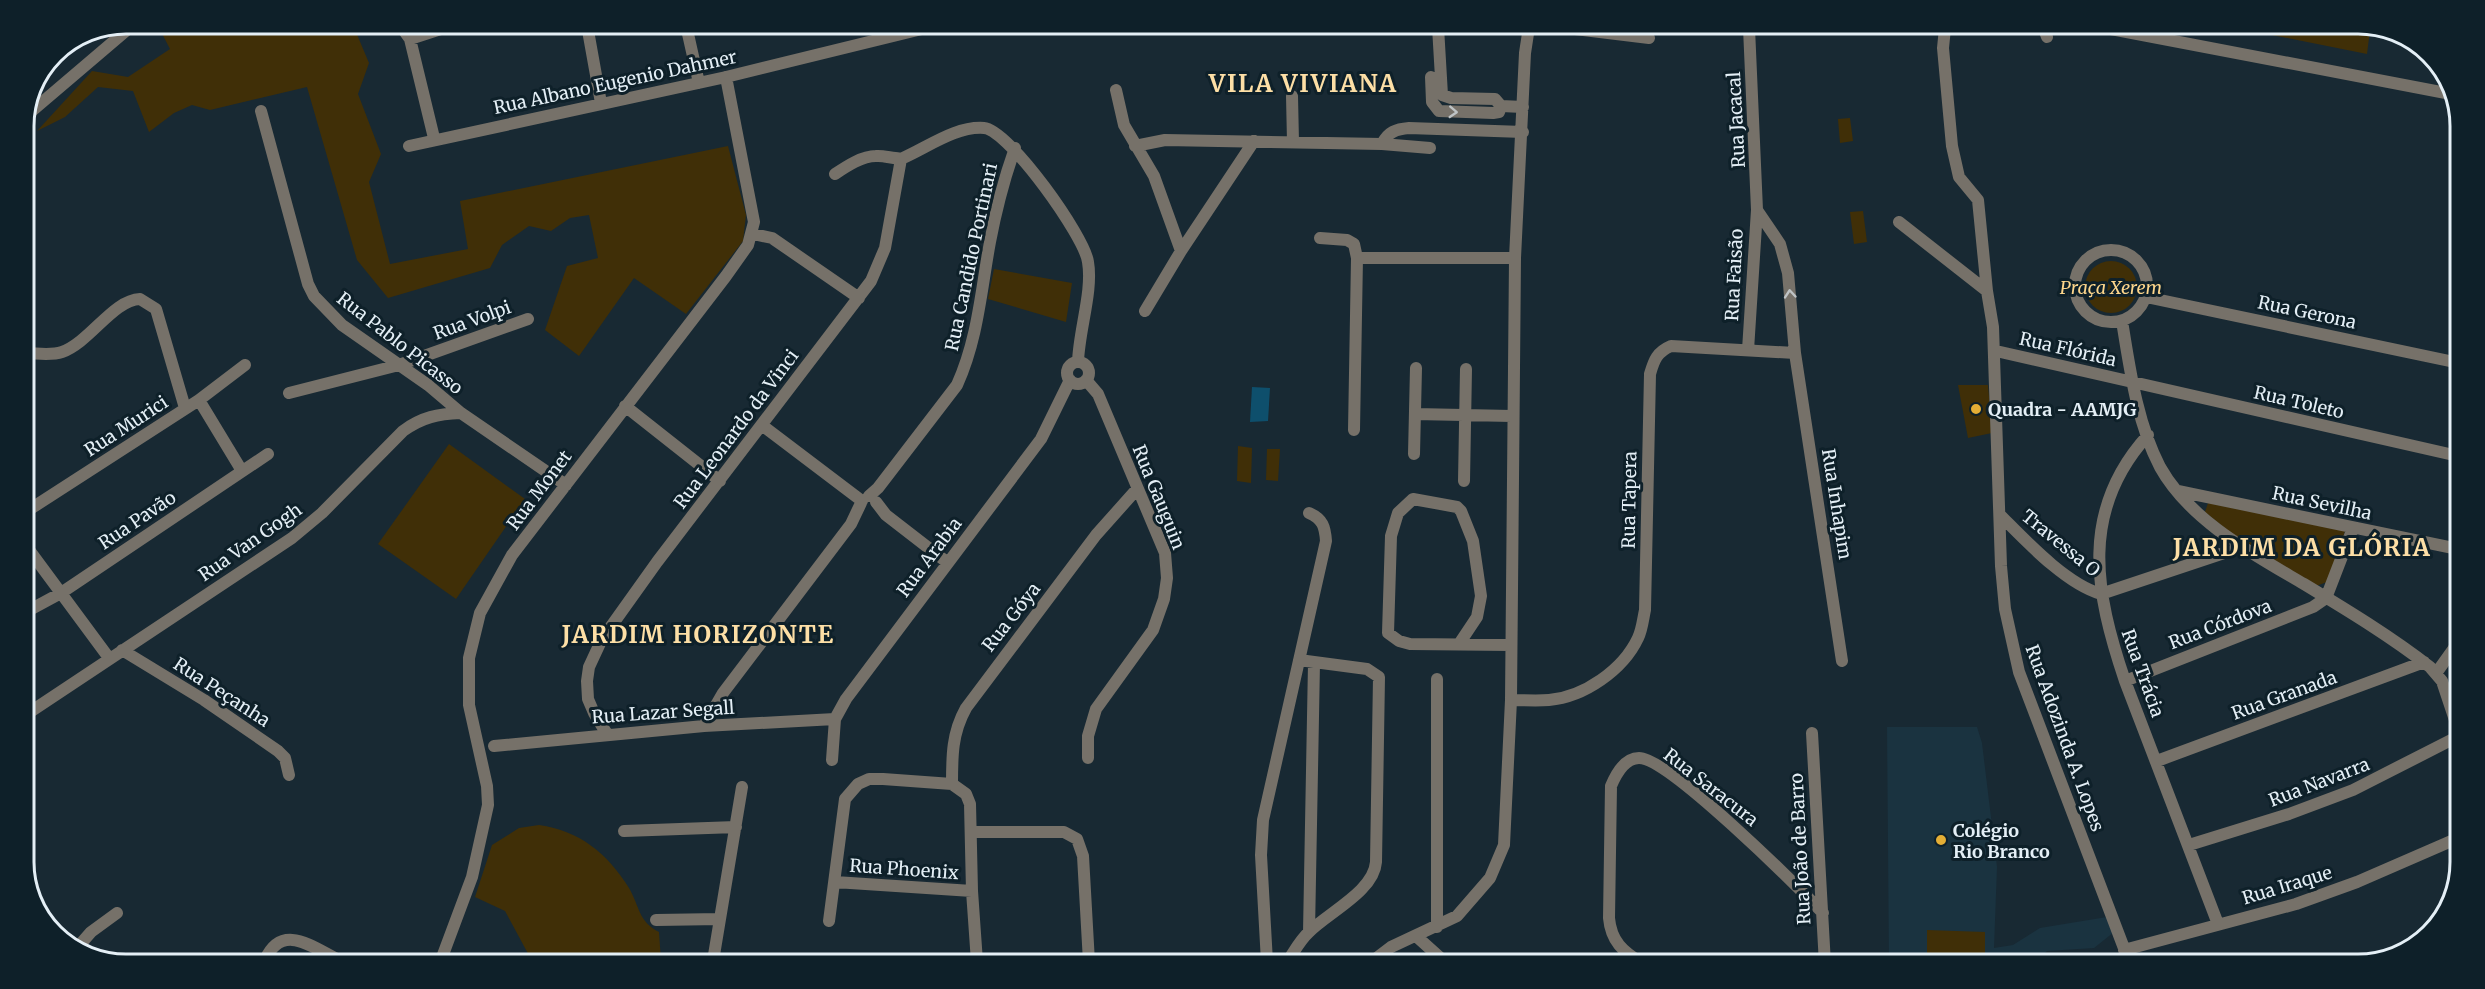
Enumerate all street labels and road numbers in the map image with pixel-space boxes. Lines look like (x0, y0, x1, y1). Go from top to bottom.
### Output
street label: Rua Albano Eugenio Dahmer (491, 45, 739, 119)
street label: Rua Jacacal (1722, 71, 1750, 169)
street label: Rua Candido Portinari (940, 161, 1002, 353)
street label: Rua Faisão (1720, 228, 1748, 322)
street label: Rua Pablo Picasso (332, 287, 468, 399)
street label: Rua Gerona (2256, 290, 2359, 334)
street label: Rua Volpi (430, 295, 514, 345)
street label: Rua Flórida (2017, 327, 2119, 371)
street label: Rua Leonardo da Vinci (669, 345, 803, 513)
street label: Rua Toleto (2252, 380, 2346, 424)
street label: Rua Murici (80, 390, 172, 461)
street label: Rua Gauguin (1128, 441, 1190, 553)
street label: Rua Monet (502, 446, 576, 534)
street label: Rua Inhapim (1817, 447, 1857, 561)
street label: Rua Tapera (1617, 451, 1641, 549)
street label: Rua Sevilha (2270, 481, 2374, 525)
street label: Rua Pavão (94, 486, 180, 554)
street label: Rua Van Gogh (194, 498, 306, 586)
street label: Travessa O (2017, 504, 2105, 582)
street label: Rua Arabia (892, 512, 967, 601)
street label: Rua Góya (977, 578, 1045, 656)
street label: Rua Córdova (2165, 594, 2275, 654)
street label: Rua Trácia (2116, 626, 2170, 721)
street label: Rua Adozinda A. Lopes (2020, 641, 2110, 835)
street label: Rua Peçanha (169, 652, 275, 732)
street label: Rua Granada (2228, 665, 2340, 725)
street label: Rua Lazar Segall (591, 696, 736, 728)
street label: Rua Saracura (1659, 743, 1763, 831)
street label: Rua Navarra (2265, 752, 2373, 812)
street label: Rua João de Barro (1785, 773, 1815, 925)
street label: Rua Phoenix (849, 854, 960, 884)
street label: Rua Iraque (2239, 860, 2335, 910)

